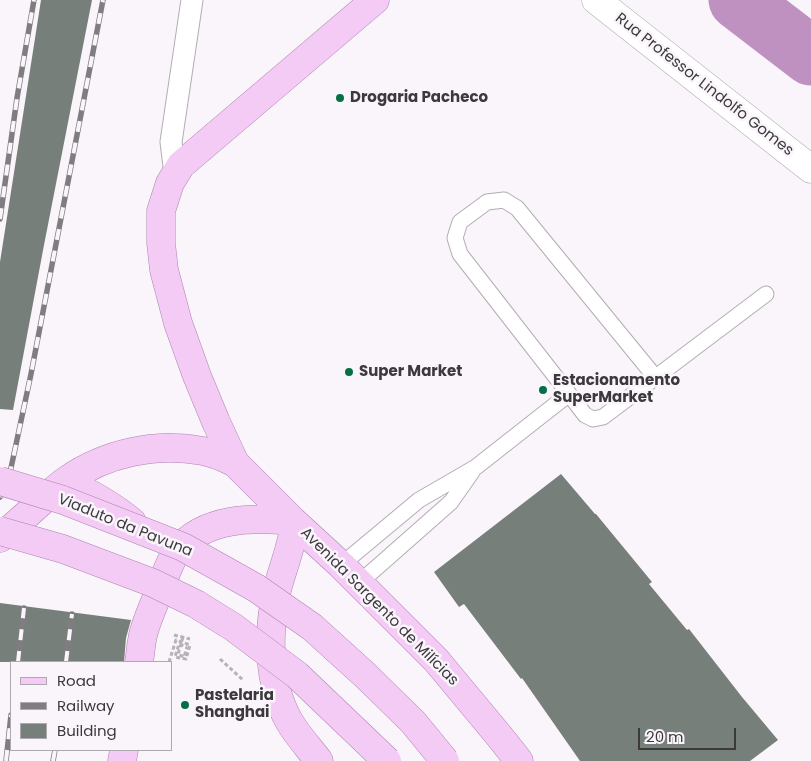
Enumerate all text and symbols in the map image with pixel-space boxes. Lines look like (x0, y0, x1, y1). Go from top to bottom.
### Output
street label: Rua Professor Lindolfo Gomes (611, 10, 797, 160)
place label: Drogaria Pacheco (350, 89, 488, 107)
marker: Drogaria Pacheco (334, 92, 346, 104)
place label: Super Market (359, 363, 462, 381)
marker: Super Market (343, 366, 355, 378)
place label: Estacionamento SuperMarket (553, 372, 680, 407)
marker: Estacionamento SuperMarket (537, 384, 549, 396)
street label: Viaduto da Pavuna (55, 491, 195, 561)
street label: Avenida Sargento de Milícias (296, 524, 462, 690)
legend (10, 661, 172, 751)
text: Road (57, 670, 96, 691)
place label: Pastelaria Shanghai (195, 687, 274, 722)
text: Railway (57, 695, 115, 716)
marker: Pastelaria Shanghai (179, 699, 191, 711)
scale bar (641, 718, 738, 750)
text: Building (57, 720, 117, 741)
text: 20 m (646, 726, 684, 747)

